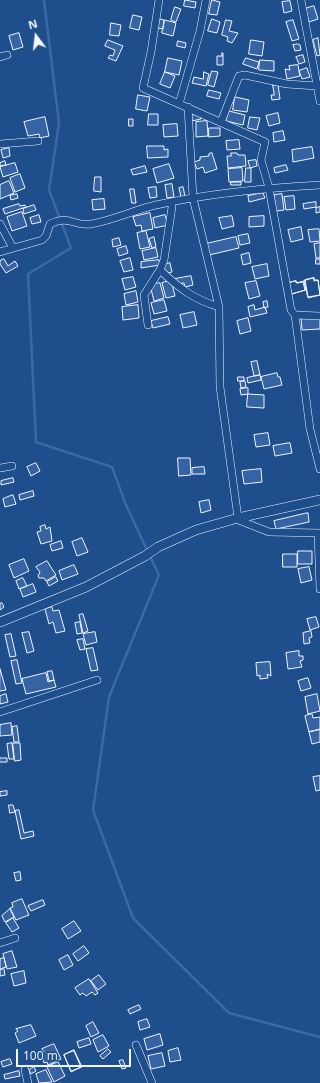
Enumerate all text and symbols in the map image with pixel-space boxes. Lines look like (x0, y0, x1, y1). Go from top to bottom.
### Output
north arrow (16, 16, 56, 56)
text: N (26, 16, 39, 32)
scale bar (18, 1041, 133, 1067)
text: 100 m (23, 1047, 58, 1064)

